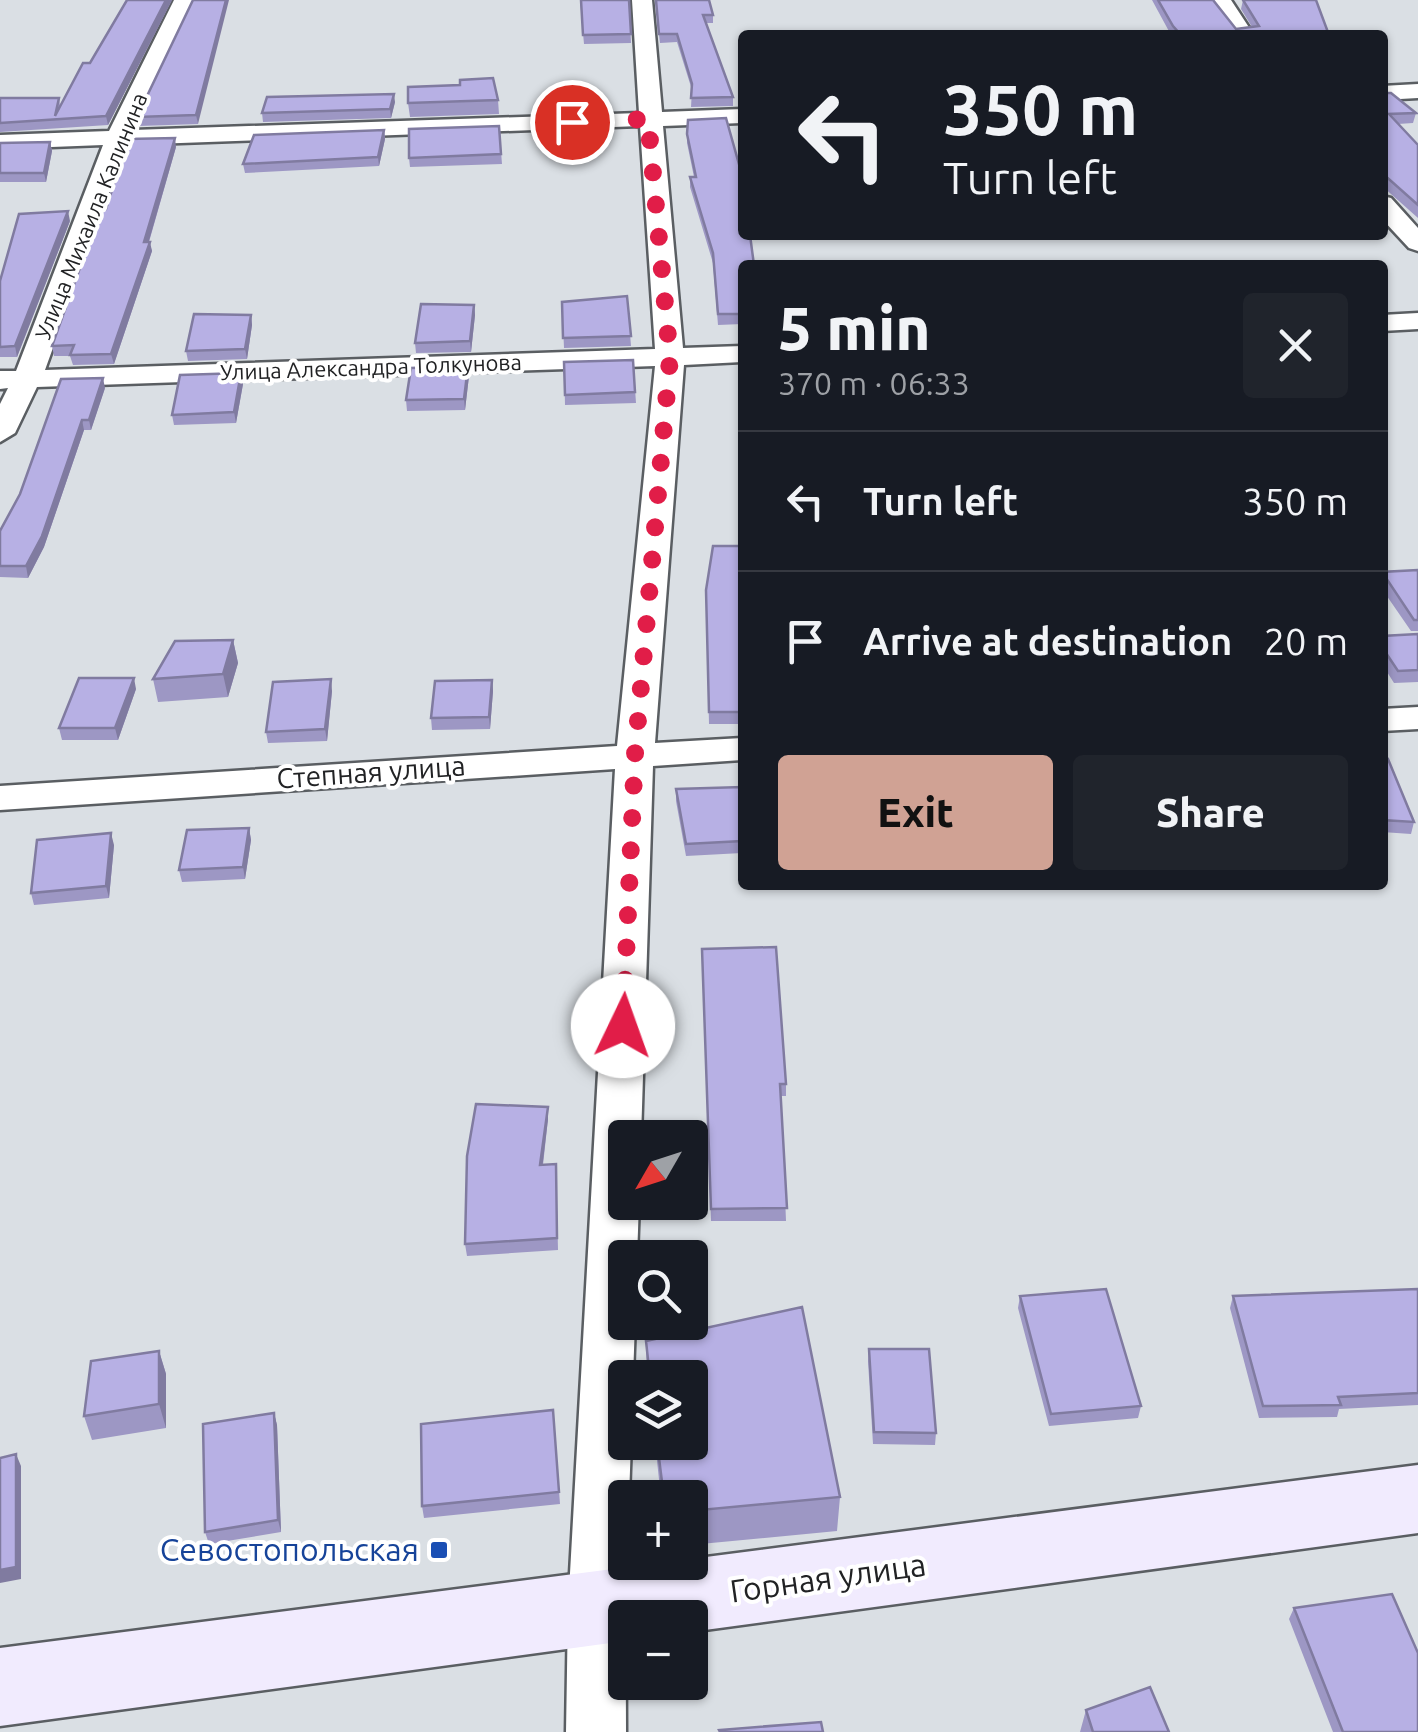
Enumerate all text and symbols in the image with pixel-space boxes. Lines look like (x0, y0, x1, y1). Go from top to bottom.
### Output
icon: left (778, 70, 908, 200)
text: 350 m (943, 70, 1138, 148)
pin (530, 80, 615, 165)
street label: Улица Михаила Калинина (30, 89, 152, 343)
icon: arrive (545, 95, 600, 150)
text: Turn left (943, 152, 1117, 203)
button: close (1243, 293, 1348, 398)
text: 5 min (778, 294, 931, 361)
street label: Улица Александра Толкунова (220, 349, 522, 384)
text: 370 m · 06:33 (778, 365, 970, 401)
icon: left (778, 474, 833, 529)
text: Turn left (863, 480, 1018, 522)
text: 350 m (1242, 480, 1348, 522)
icon: arrive (778, 614, 833, 669)
text: Arrive at destination (863, 620, 1232, 662)
text: 20 m (1264, 620, 1348, 662)
street label: Степная улица (275, 749, 467, 794)
button: Exit (778, 755, 1053, 870)
button: Share (1073, 755, 1348, 870)
position arrow (571, 974, 675, 1078)
north arrow (608, 1120, 708, 1220)
map controls (608, 1120, 708, 1700)
button: search (608, 1240, 708, 1340)
button: layers (608, 1360, 708, 1460)
button: + (608, 1480, 708, 1580)
place label: Севостопольская (160, 1531, 419, 1567)
marker: Севостопольская (428, 1539, 450, 1561)
street label: Горная улица (728, 1545, 928, 1609)
button: − (608, 1600, 708, 1700)

